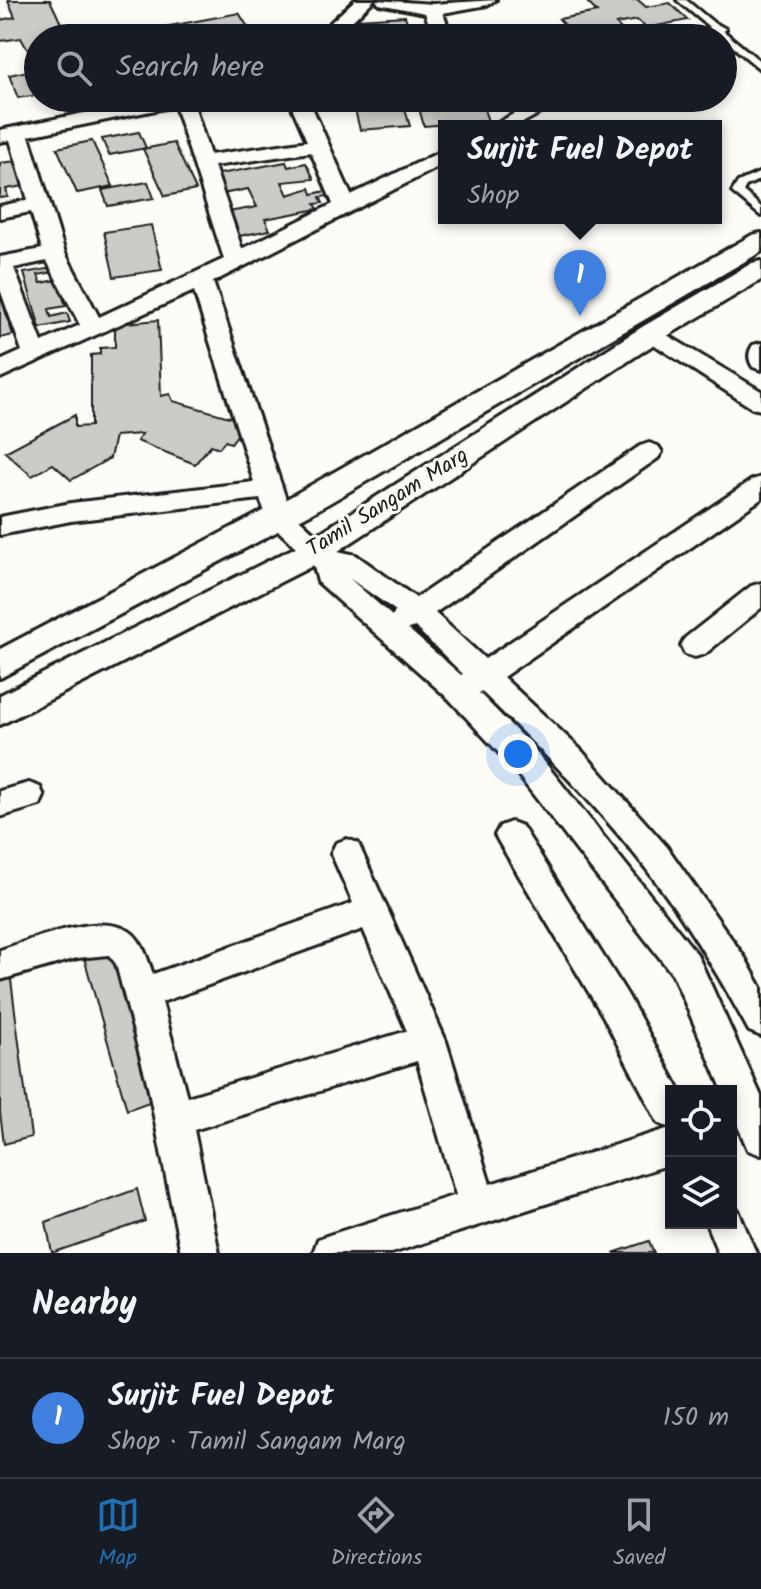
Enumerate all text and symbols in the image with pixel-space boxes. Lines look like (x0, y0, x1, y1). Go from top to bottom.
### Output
search box (24, 24, 737, 112)
text: Search here (116, 44, 264, 92)
icon: search (52, 46, 96, 90)
popup (438, 120, 722, 224)
text: Surjit Fuel Depot (467, 127, 693, 175)
text: Shop (467, 175, 519, 217)
pin: 1 (554, 250, 606, 316)
street label: Tamil Sangam Marg (300, 439, 476, 567)
your location (498, 734, 538, 774)
map controls (665, 1085, 737, 1229)
button: locate (665, 1085, 737, 1157)
button: layers (665, 1157, 737, 1229)
text: Nearby (32, 1278, 137, 1332)
text: Surjit Fuel Depot (108, 1373, 334, 1421)
text: 1 (54, 1397, 62, 1439)
text: 150 m (663, 1397, 729, 1439)
text: Shop · Tamil Sangam Marg (108, 1421, 406, 1463)
tab: Map (96, 1493, 140, 1576)
tab: Directions (331, 1493, 422, 1576)
tab: Saved (613, 1493, 665, 1576)

